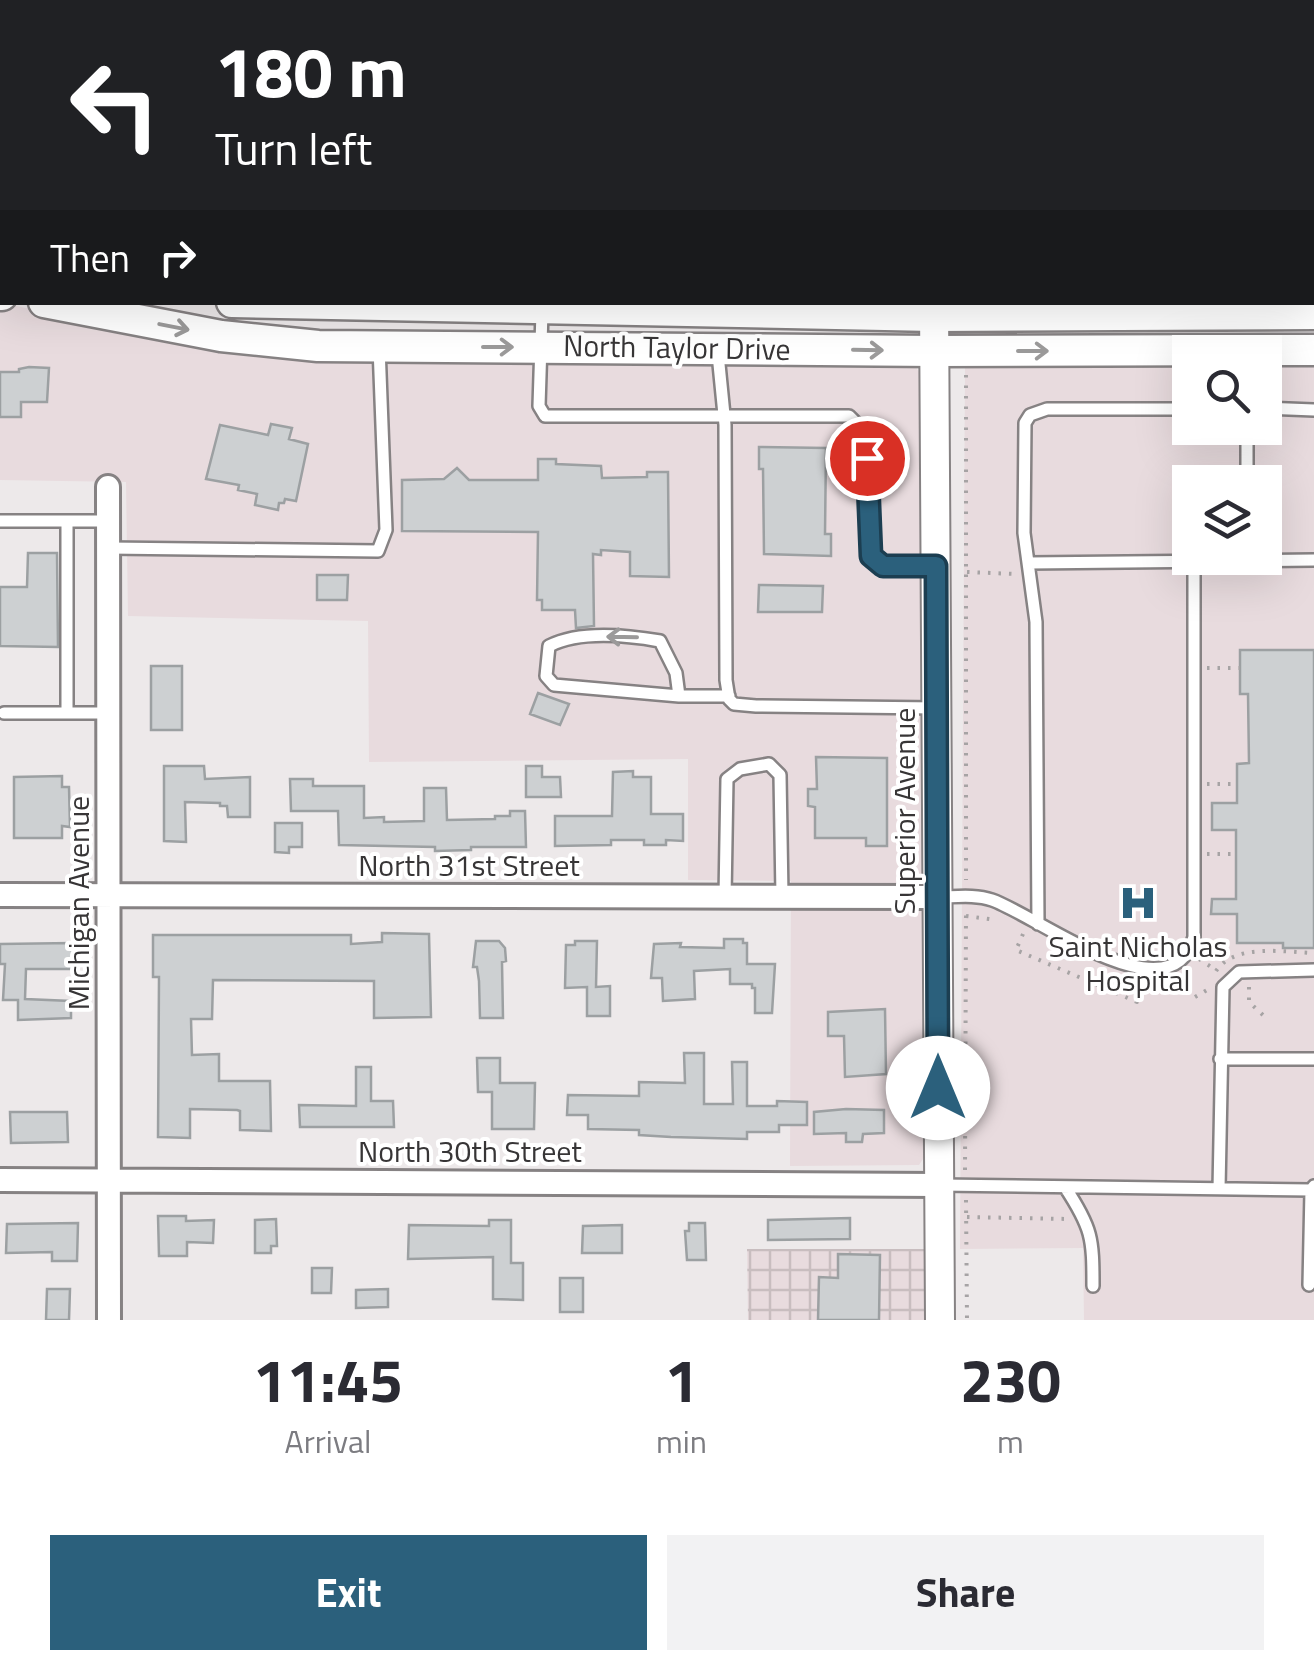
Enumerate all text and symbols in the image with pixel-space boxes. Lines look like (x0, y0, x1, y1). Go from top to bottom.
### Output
text: 180 m (215, 18, 407, 124)
icon: left (50, 40, 180, 170)
text: Turn left (215, 114, 372, 182)
text: Then (50, 229, 130, 287)
icon: right (150, 230, 205, 285)
one-way arrow (157, 318, 190, 337)
street label: North Taylor Drive (563, 322, 791, 372)
map controls (1172, 335, 1282, 575)
button: search (1172, 335, 1282, 445)
one-way arrow (480, 338, 513, 356)
one-way arrow (850, 340, 883, 360)
one-way arrow (1016, 342, 1048, 360)
pin (825, 416, 910, 501)
icon: arrive (840, 431, 895, 486)
button: layers (1172, 465, 1282, 575)
one-way arrow (606, 628, 638, 647)
street label: Superior Avenue (881, 708, 927, 914)
street label: Michigan Avenue (55, 796, 101, 1010)
street label: North 31st Street (358, 842, 580, 888)
hospital icon: Saint Nicholas Hospital (1117, 882, 1159, 924)
place label: Saint Nicholas Hospital (1049, 923, 1227, 1003)
position arrow (886, 1036, 990, 1140)
street label: North 30th Street (358, 1128, 582, 1174)
text: 11:45 (253, 1334, 403, 1425)
text: 1 (665, 1334, 698, 1425)
text: 230 (960, 1334, 1061, 1425)
text: Arrival (285, 1417, 371, 1465)
text: min (656, 1417, 707, 1465)
text: m (997, 1417, 1024, 1465)
button: Exit (50, 1535, 647, 1650)
button: Share (667, 1535, 1264, 1650)

